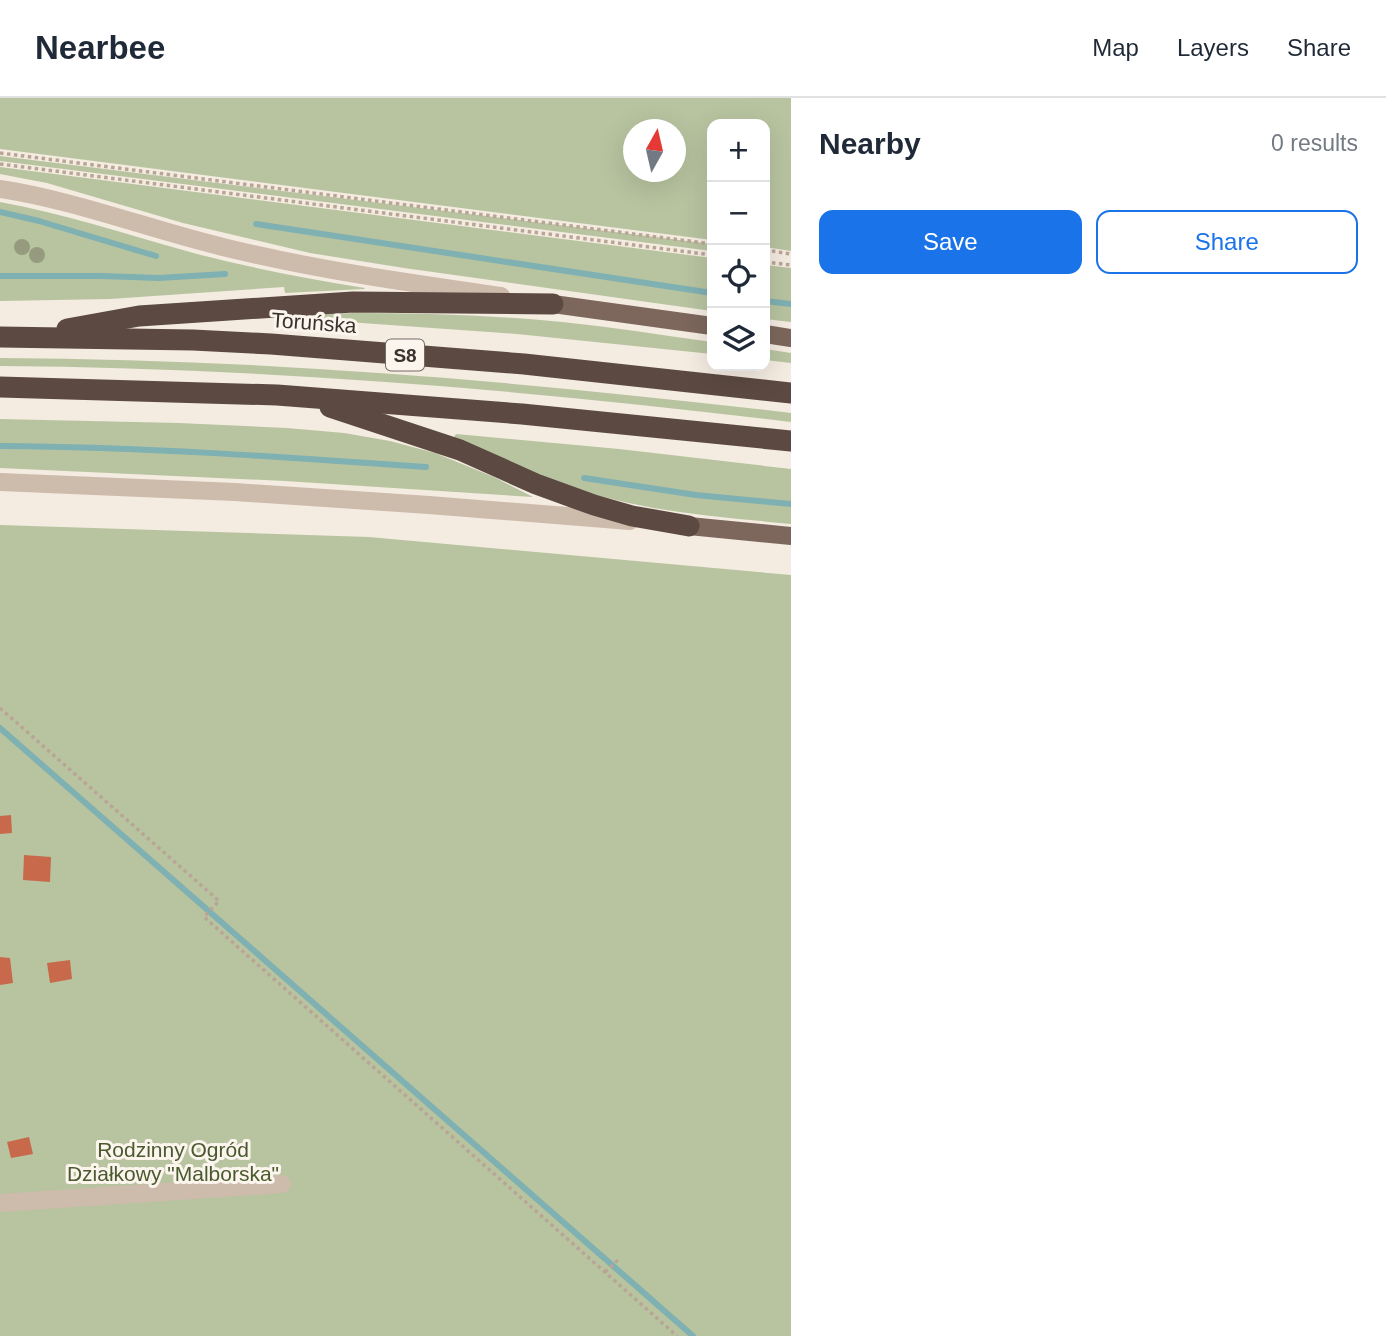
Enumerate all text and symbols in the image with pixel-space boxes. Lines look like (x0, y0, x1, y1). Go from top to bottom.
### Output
text: Nearbee (35, 29, 165, 66)
text: Map (1092, 34, 1139, 61)
text: Layers (1177, 34, 1249, 61)
text: Share (1287, 34, 1351, 61)
north arrow (623, 119, 686, 182)
map controls (707, 119, 770, 371)
button: + (707, 119, 770, 182)
text: Nearby (819, 127, 921, 160)
text: 0 results (1271, 130, 1358, 156)
button: − (707, 182, 770, 245)
button: Save (819, 210, 1082, 274)
button: Share (1096, 210, 1358, 274)
button: locate (707, 245, 770, 308)
street label: Toruńska (271, 308, 358, 337)
button: layers (707, 308, 770, 371)
road number: S8 (386, 340, 424, 370)
park label: Rodzinny Ogród Działkowy "Malborska" (67, 1138, 279, 1185)

